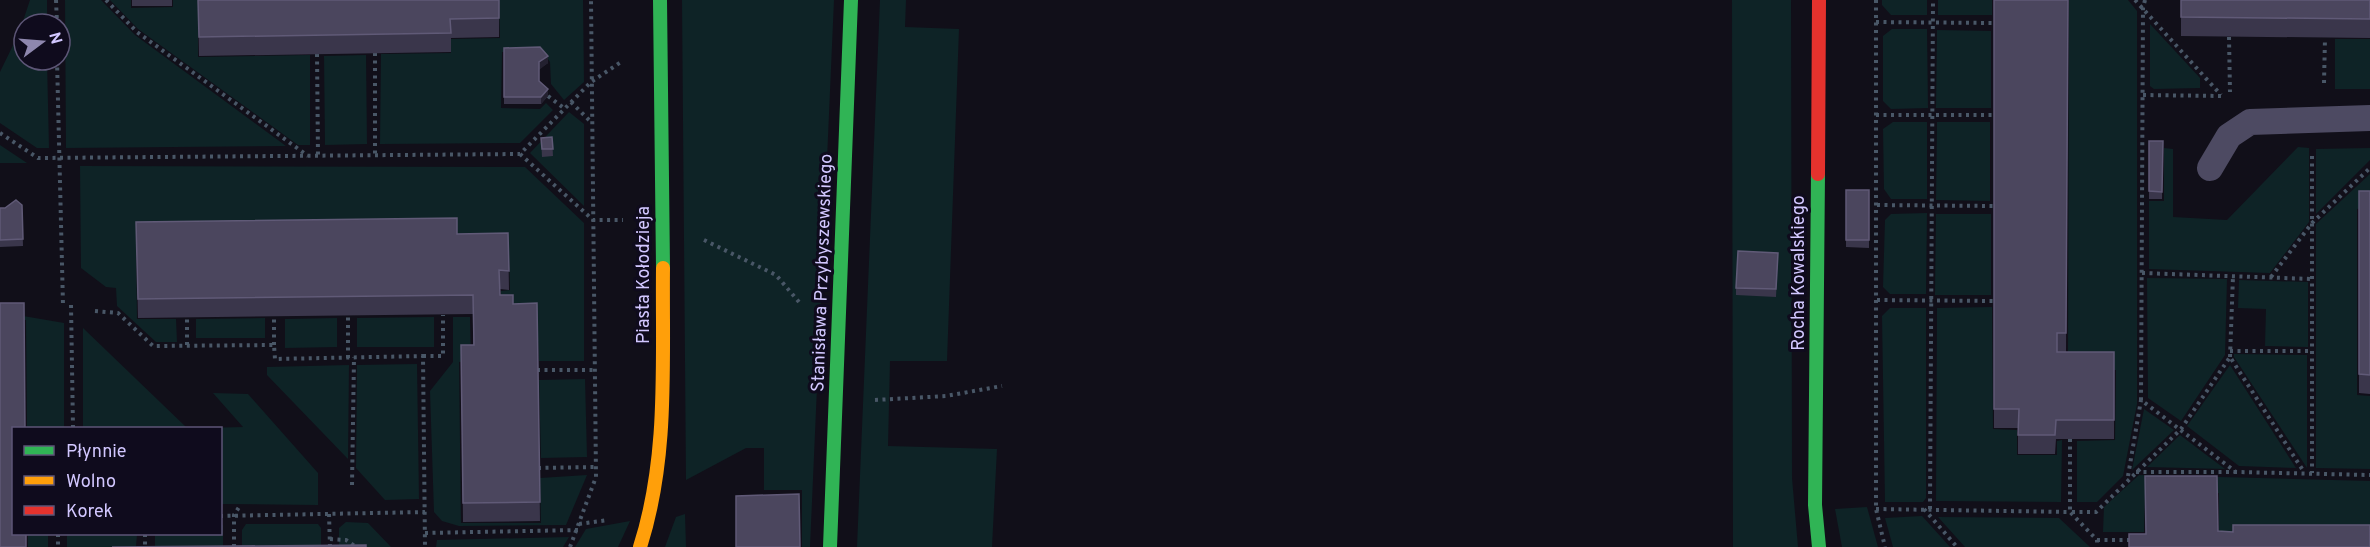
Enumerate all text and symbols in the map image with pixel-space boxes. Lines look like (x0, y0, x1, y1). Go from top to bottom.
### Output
north arrow (12, 12, 72, 72)
text: N (43, 30, 66, 47)
street label: Stanisława Przybyszewskiego (807, 153, 839, 393)
street label: Rocha Kowalskiego (1788, 195, 1811, 351)
street label: Piasta Kołodzieja (633, 206, 656, 344)
legend (12, 427, 222, 535)
text: Płynnie (66, 441, 127, 464)
text: Wolno (66, 471, 116, 494)
text: Korek (66, 501, 113, 524)

